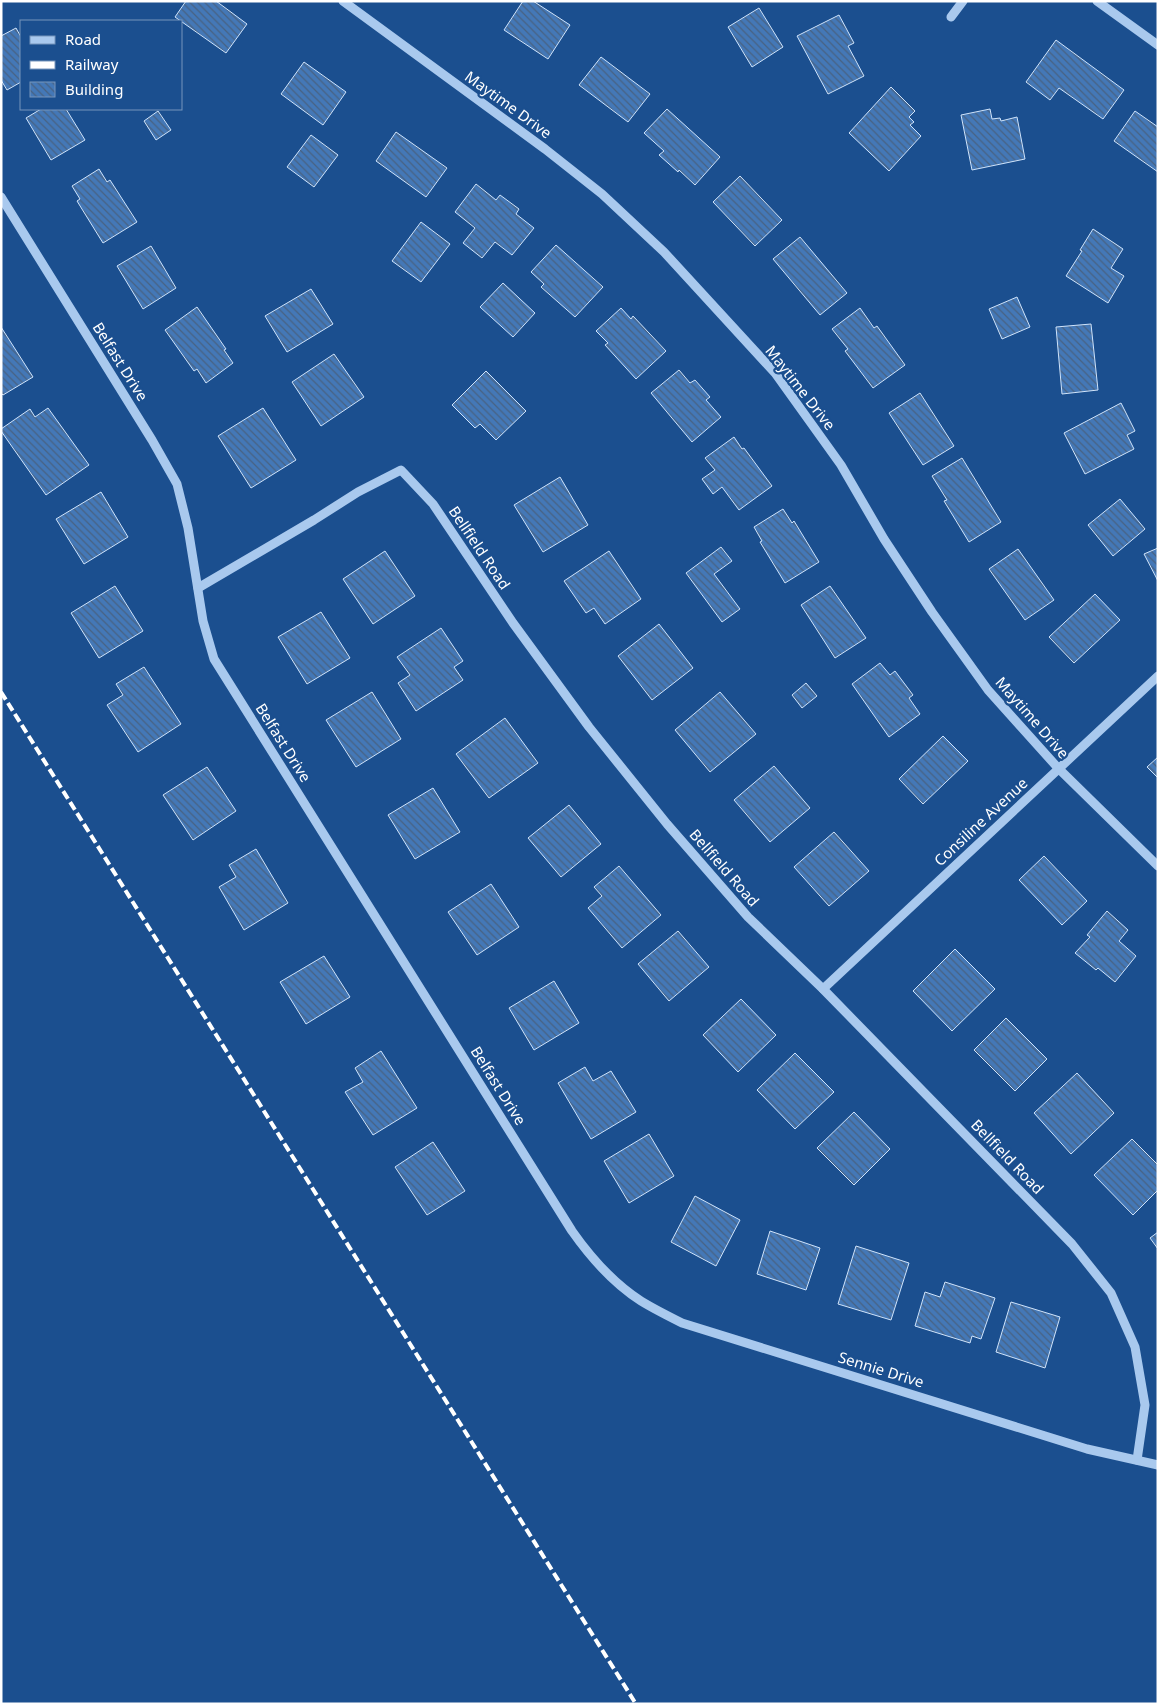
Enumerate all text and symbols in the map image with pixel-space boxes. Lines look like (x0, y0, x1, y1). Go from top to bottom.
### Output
legend (20, 20, 182, 110)
text: Road (65, 29, 101, 49)
text: Railway (65, 54, 119, 74)
street label: Maytime Drive (461, 66, 556, 142)
text: Building (65, 79, 123, 99)
street label: Belfast Drive (89, 318, 153, 405)
street label: Maytime Drive (761, 341, 840, 434)
street label: Bellfield Road (445, 502, 515, 593)
street label: Maytime Drive (992, 672, 1074, 763)
street label: Belfast Drive (252, 699, 316, 786)
street label: Consiline Avenue (929, 773, 1031, 870)
street label: Bellfield Road (686, 824, 764, 910)
street label: Belfast Drive (467, 1042, 531, 1129)
street label: Bellfield Road (967, 1115, 1048, 1198)
street label: Sennie Drive (836, 1347, 927, 1392)

